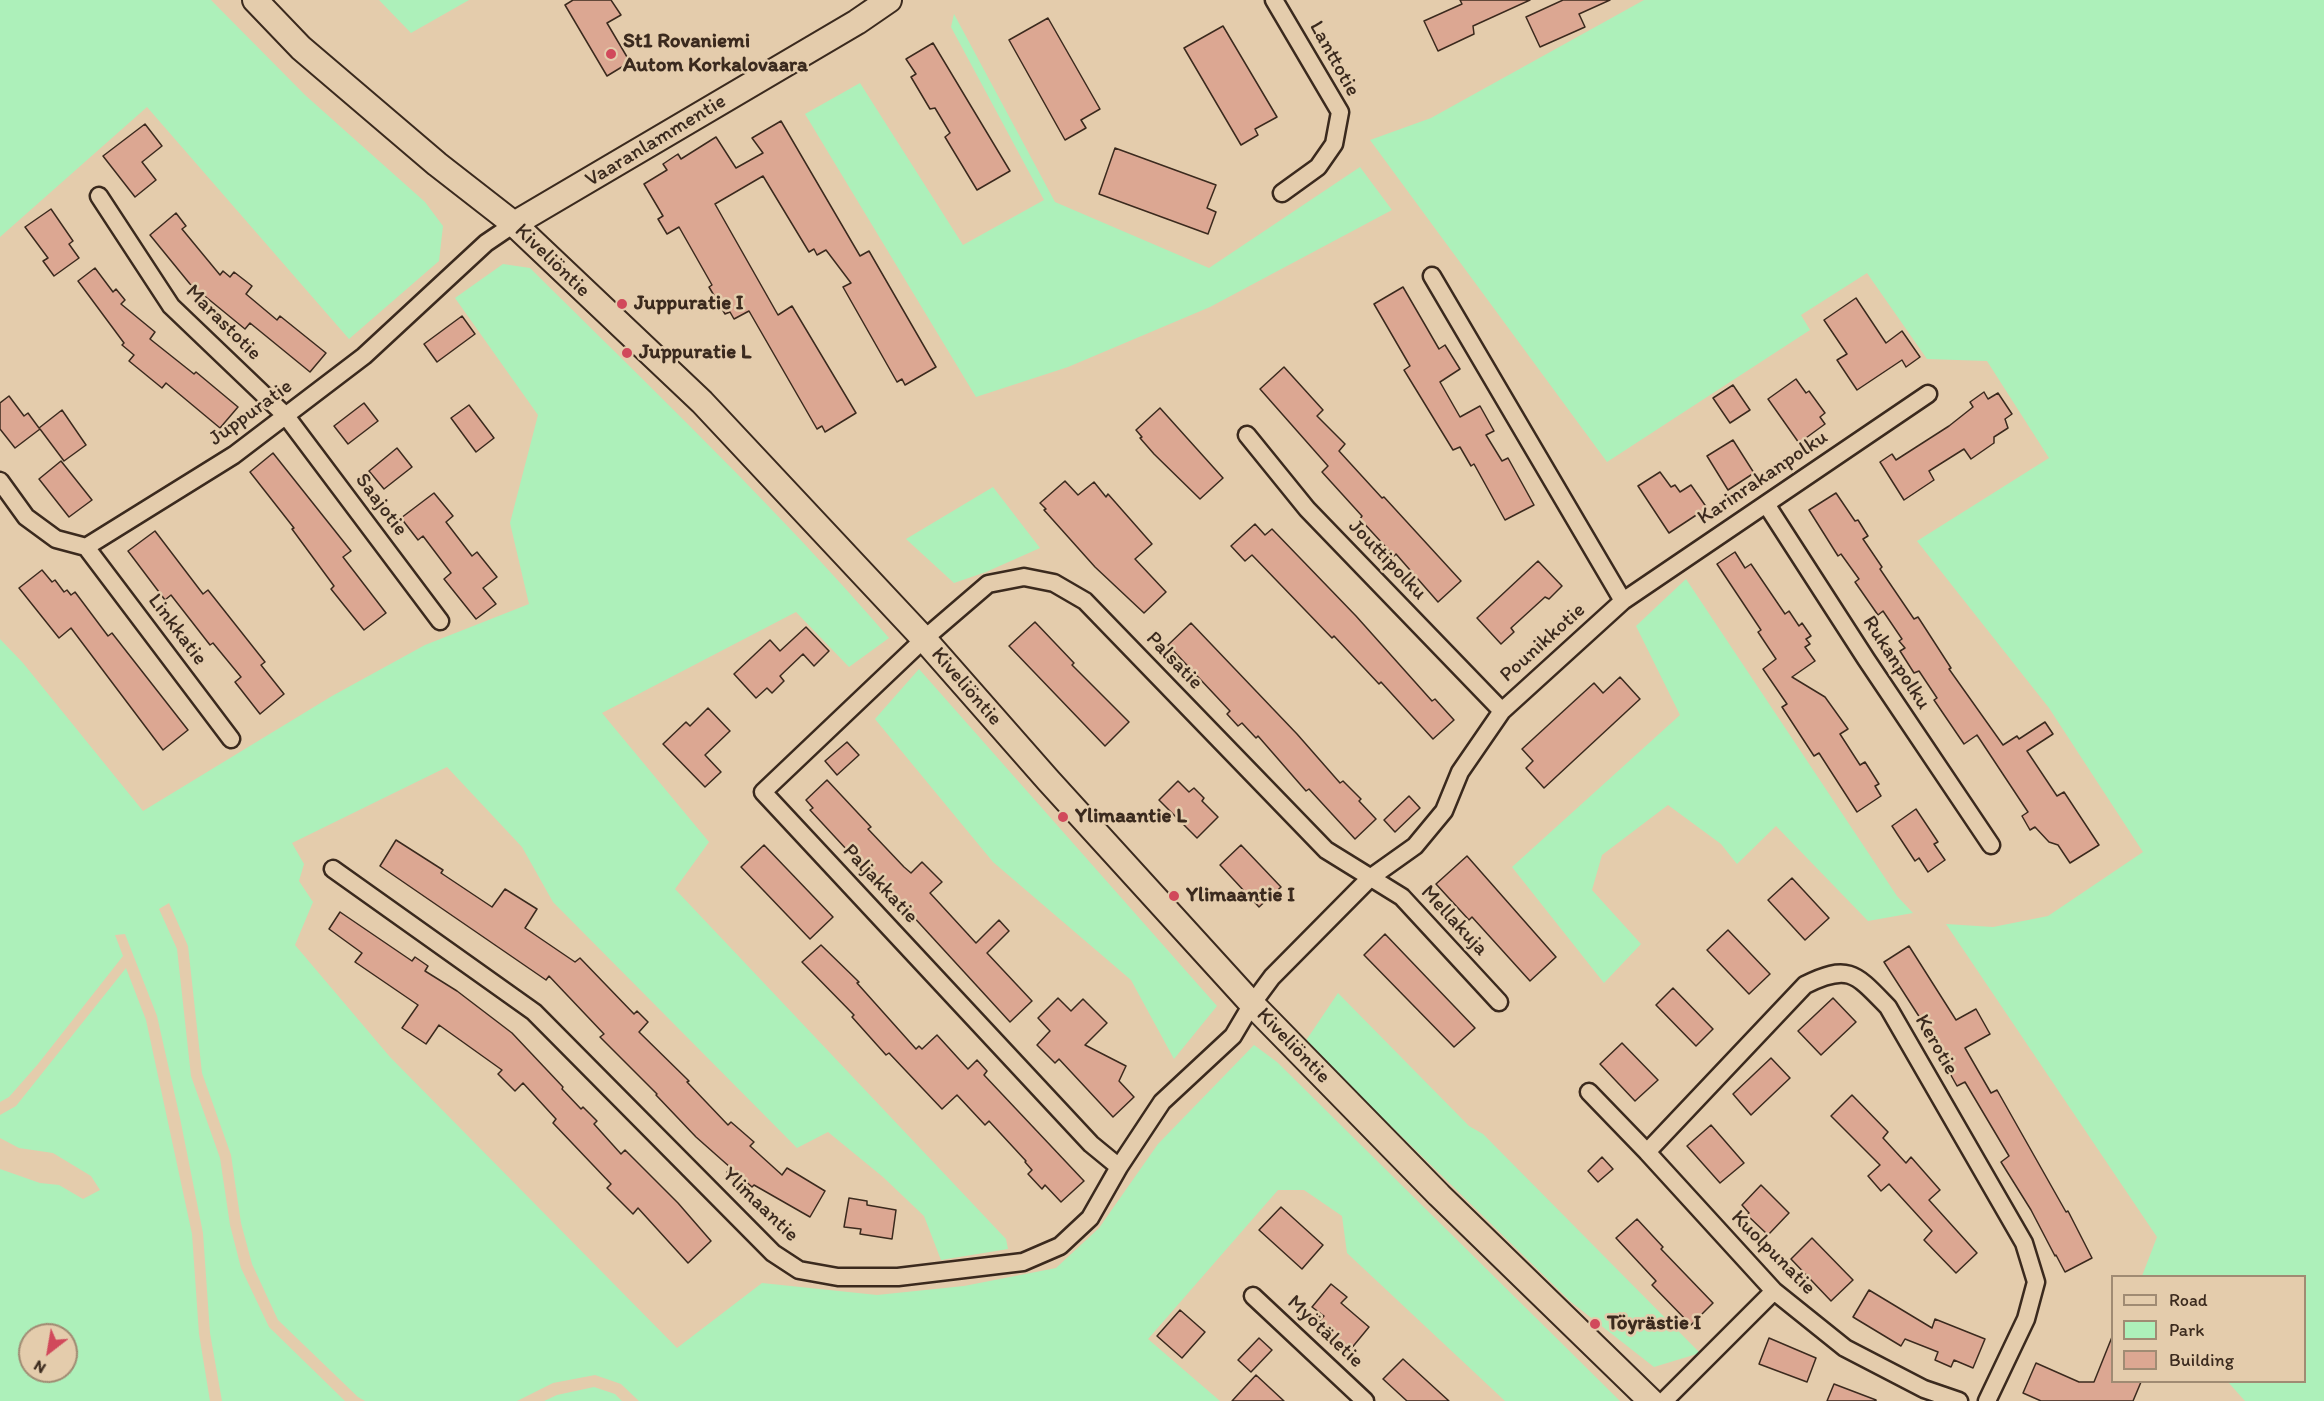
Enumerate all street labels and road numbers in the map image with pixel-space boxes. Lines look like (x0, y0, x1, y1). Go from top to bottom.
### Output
street label: Lanttotie (1303, 17, 1365, 101)
street label: Vaaranlammentie (581, 89, 731, 193)
street label: Kiveliöntie (509, 219, 595, 303)
street label: Marastotie (180, 280, 266, 366)
street label: Juppuratie (204, 374, 298, 452)
street label: Karinrakanpolku (1693, 425, 1833, 531)
street label: Saajotie (349, 469, 413, 541)
street label: Jouttipolku (1342, 514, 1432, 606)
street label: Linkkatie (142, 589, 212, 671)
street label: Pounikkotie (1495, 598, 1591, 688)
street label: Rukanpolku (1856, 611, 1936, 715)
street label: Palsatie (1140, 627, 1208, 695)
street label: Kiveliöntie (925, 643, 1007, 731)
street label: Paljakkatie (837, 839, 923, 929)
street label: Mellakuja (1415, 880, 1493, 962)
street label: Kiveliöntie (1251, 1003, 1335, 1089)
street label: Kerotie (1909, 1010, 1963, 1080)
street label: Ylimaantie (717, 1162, 803, 1248)
street label: Kuolpunatie (1725, 1205, 1821, 1301)
street label: Myötäletie (1282, 1290, 1368, 1374)

